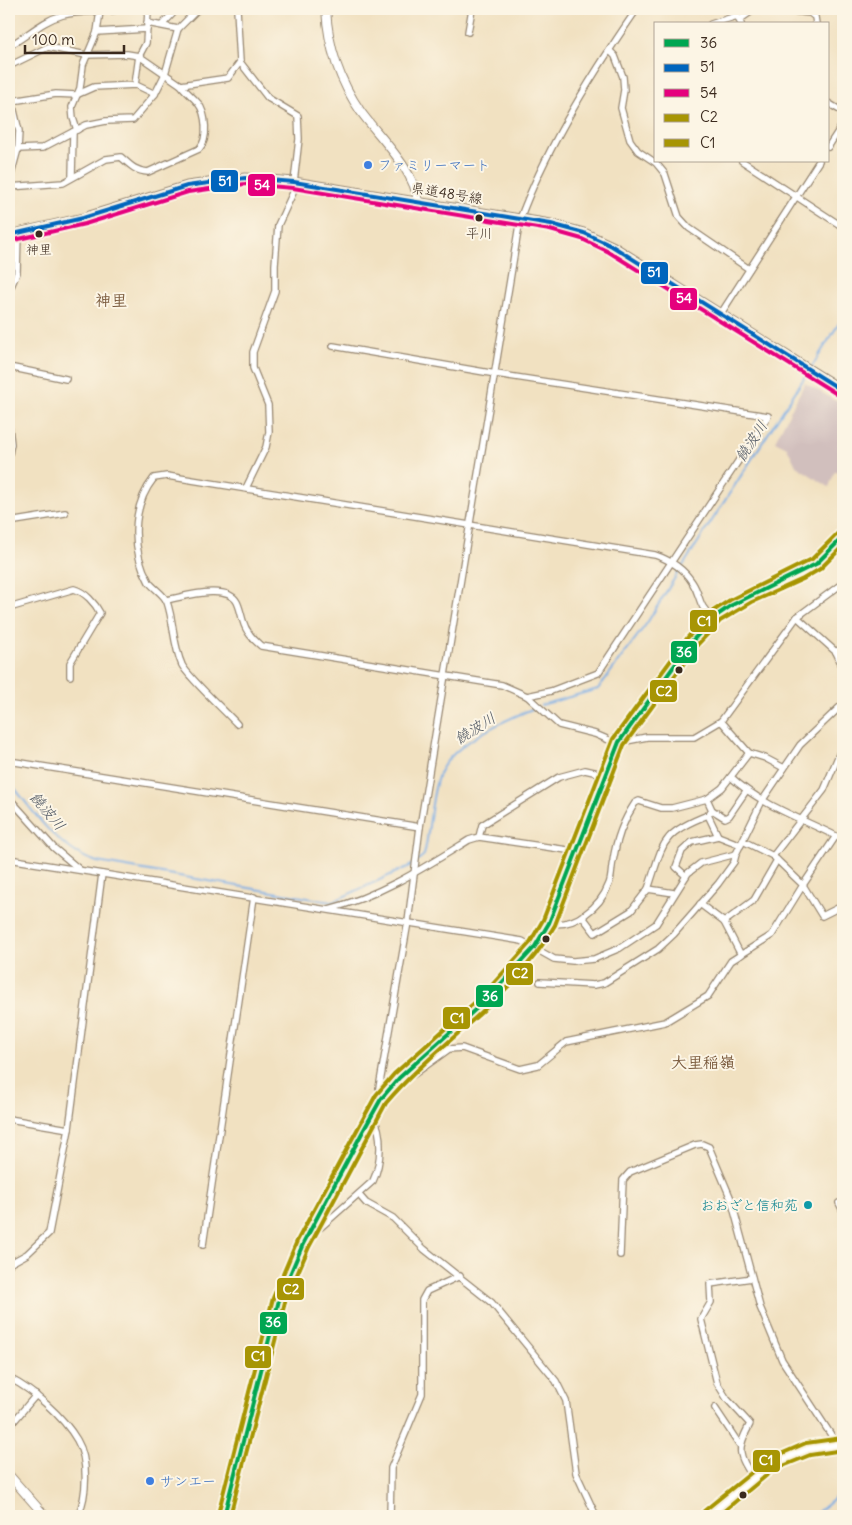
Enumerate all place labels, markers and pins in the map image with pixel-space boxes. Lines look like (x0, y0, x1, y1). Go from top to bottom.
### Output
place label: ファミリーマート (378, 156, 490, 174)
marker: ファミリーマート (362, 159, 374, 171)
marker: 平川 (474, 213, 484, 223)
place label: 平川 (466, 225, 492, 242)
marker: 神里 (34, 229, 44, 239)
place label: 神里 (26, 241, 52, 258)
unlabelled marker (674, 665, 684, 675)
unlabelled marker (541, 934, 551, 944)
place label: おおざと信和苑 (701, 1196, 798, 1214)
marker: おおざと信和苑 (802, 1199, 814, 1211)
place label: サンエー (160, 1472, 216, 1490)
marker: サンエー (144, 1475, 156, 1487)
unlabelled marker (738, 1490, 748, 1500)

